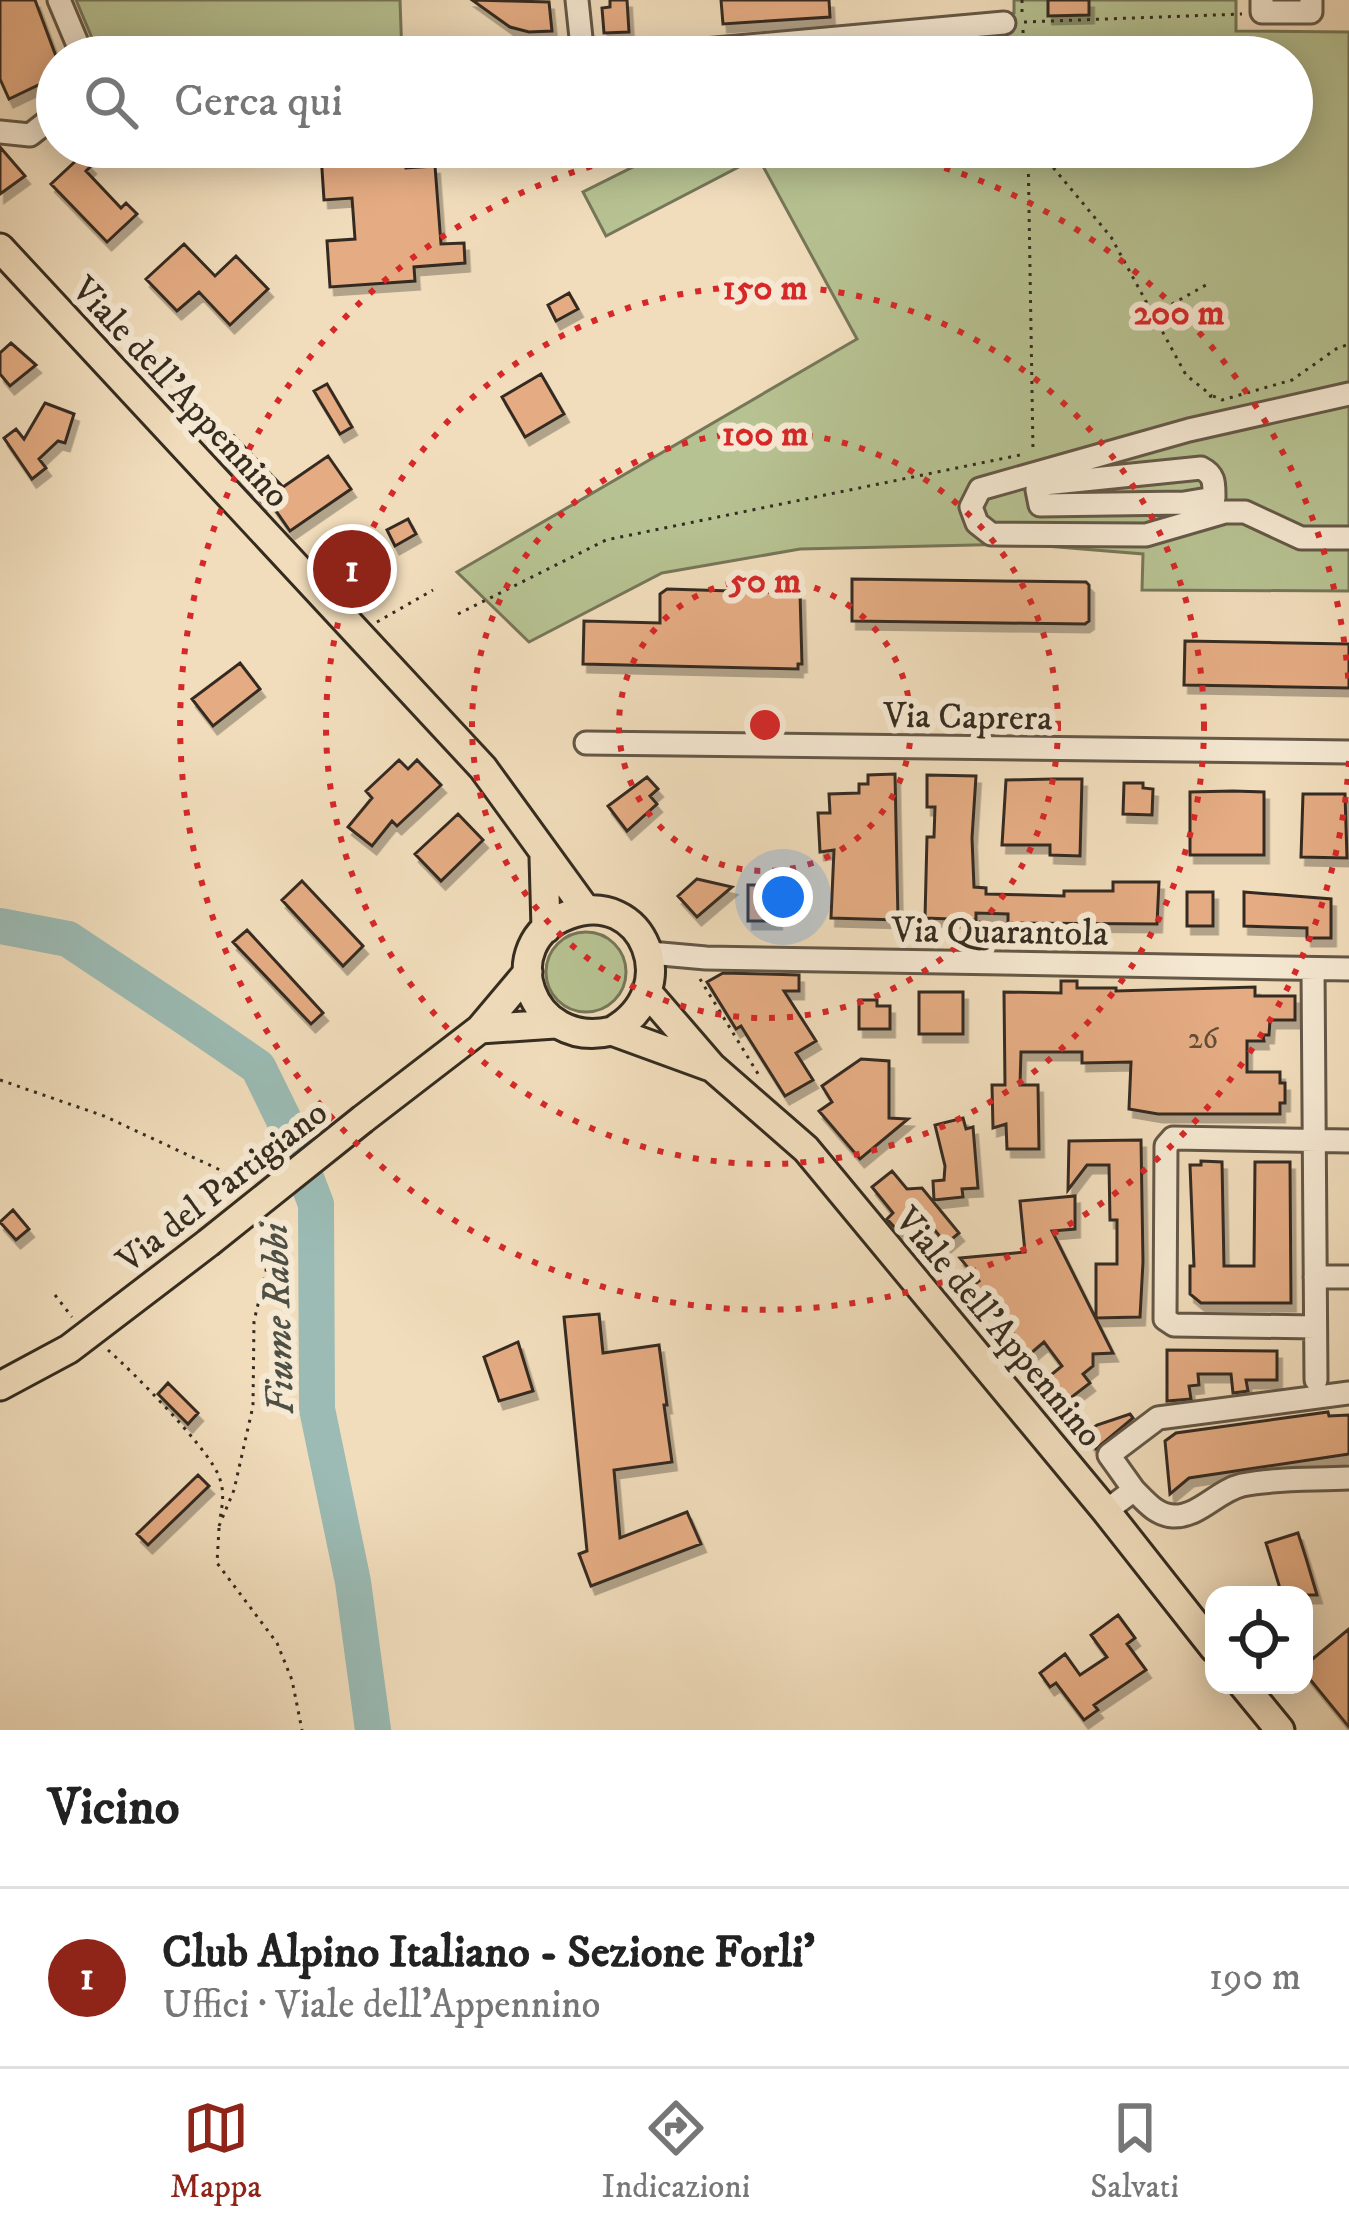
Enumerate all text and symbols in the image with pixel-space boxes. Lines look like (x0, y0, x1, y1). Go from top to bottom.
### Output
search box (36, 36, 1313, 168)
icon: search (78, 69, 144, 135)
text: Cerca qui (174, 74, 343, 130)
text: 150 m (722, 266, 808, 311)
street label: Viale dell'Appennino (61, 267, 299, 518)
text: 200 m (1133, 291, 1225, 336)
text: 100 m (722, 412, 808, 457)
pin: 1 (313, 524, 391, 614)
text: 50 m (728, 559, 801, 604)
street label: Via Caprera (882, 694, 1054, 741)
centre of rings (744, 704, 786, 746)
your location (753, 867, 813, 927)
street label: Via Quarantola (890, 908, 1109, 957)
house number: 26 (1188, 1021, 1220, 1058)
street label: Via del Partigiano (107, 1091, 337, 1284)
street label: Viale dell'Appennino (884, 1197, 1112, 1457)
water label: Fiume Rabbi (251, 1220, 306, 1416)
map controls (1205, 1586, 1313, 1694)
button: locate (1205, 1586, 1313, 1694)
text: Vicino (48, 1776, 179, 1840)
text: Club Alpino Italiano - Sezione Forli' (162, 1925, 815, 1981)
text: 1 (80, 1953, 94, 2002)
text: 190 m (1209, 1953, 1301, 2002)
text: Uffici · Viale dell'Appennino (162, 1981, 601, 2030)
tab: Mappa (170, 2095, 261, 2208)
tab: Indicazioni (602, 2095, 750, 2208)
tab: Salvati (1090, 2095, 1179, 2208)

